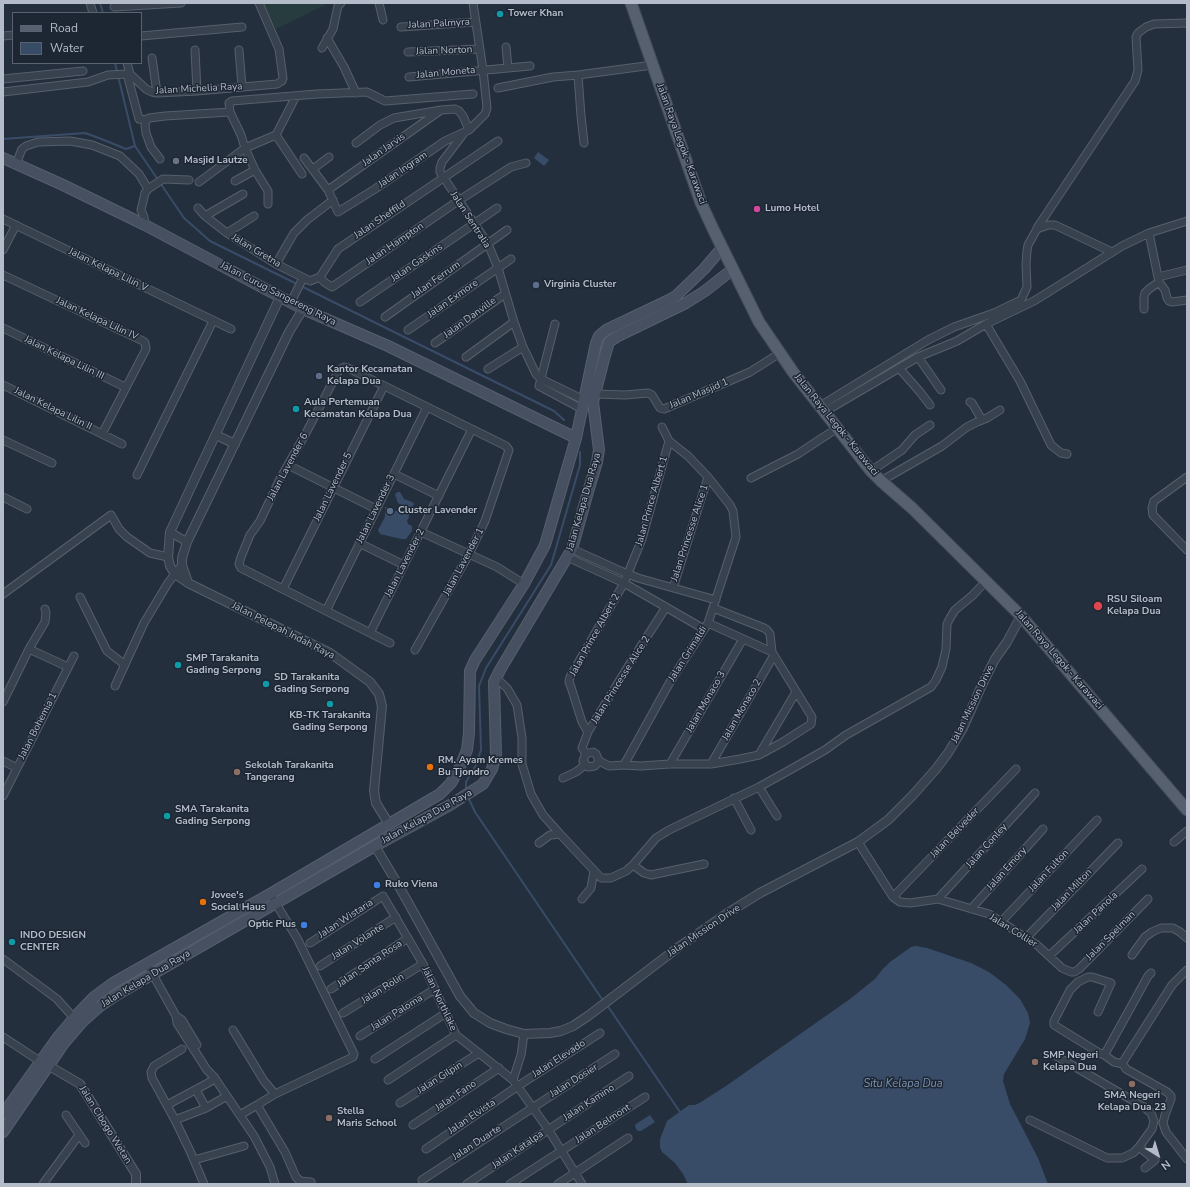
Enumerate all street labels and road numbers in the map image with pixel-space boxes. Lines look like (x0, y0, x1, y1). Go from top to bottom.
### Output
street label: Jalan Palmyra (408, 16, 470, 32)
street label: Jalan Norton (416, 44, 472, 58)
street label: Jalan Moneta (416, 64, 476, 82)
street label: Jalan Michelia Raya (155, 81, 243, 97)
street label: Jalan Raya Legok - Karawaci (654, 82, 708, 206)
street label: Jalan Jarvis (360, 131, 408, 169)
street label: Jalan Ingram (376, 149, 430, 191)
street label: Jalan Sentralia (447, 189, 493, 251)
street label: Jalan Sheffild (352, 198, 408, 242)
street label: Jalan Hampton (364, 220, 426, 268)
street label: Jalan Gretna (229, 232, 283, 270)
street label: Jalan Gaskins (389, 241, 445, 285)
street label: Jalan Kelapa Lilin V (66, 246, 150, 294)
street label: Jalan Ferrum (409, 259, 463, 301)
street label: Jalan Curug Sangereng Raya (218, 260, 338, 328)
street label: Jalan Exmore (425, 277, 481, 321)
street label: Jalan Kelapa Lilin IV (54, 295, 140, 343)
street label: Jalan Danville (441, 295, 499, 341)
street label: Jalan Kelapa Lilin III (22, 333, 106, 383)
street label: Jalan Raya Legok - Karawaci (791, 372, 881, 478)
street label: Jalan Masjid 1 (668, 376, 730, 412)
street label: Jalan Kelapa Lilin II (12, 385, 94, 433)
street label: Jalan Lavender 6 (265, 431, 311, 503)
street label: Jalan Lavender 5 (311, 451, 355, 523)
street label: Jalan Kelapa Dua Raya (564, 452, 604, 552)
street label: Jalan Prince Albert 1 (633, 455, 671, 547)
street label: Jalan Lavender 3 (354, 473, 398, 545)
street label: Jalan Princesse Alice 1 (669, 483, 711, 583)
street label: Jalan Lavender 1 (441, 526, 487, 598)
street label: Jalan Lavender 2 (383, 527, 427, 599)
street label: Jalan Prince Albert 2 (567, 592, 623, 678)
street label: Jalan Pelepah Indah Raya (230, 600, 336, 662)
street label: Jalan Raya Legok - Karawaci (1013, 608, 1105, 712)
street label: Jalan Grimaldi (666, 624, 710, 684)
street label: Jalan Princesse Alice 2 (589, 634, 653, 726)
street label: Jalan Mission Drive (949, 663, 997, 745)
street label: Jalan Monaco 3 (684, 669, 728, 735)
street label: Jalan Monaco 2 (720, 677, 764, 743)
street label: Jalan Bohemia 1 (16, 691, 60, 761)
street label: Jalan Kelapa Dua Raya (380, 787, 474, 847)
street label: Jalan Belveder (928, 805, 982, 861)
street label: Jalan Conley (964, 821, 1010, 871)
street label: Jalan Emory (984, 845, 1030, 893)
street label: Jalan Fulton (1026, 847, 1072, 895)
street label: Jalan Milton (1049, 867, 1095, 913)
street label: Jalan Panola (1071, 890, 1121, 936)
street label: Jalan Wistaria (316, 897, 376, 941)
street label: Jalan Mission Drive (665, 902, 743, 960)
street label: Jalan Spelman (1084, 909, 1138, 963)
street label: Jalan Collier (987, 912, 1039, 950)
street label: Jalan Volante (330, 921, 386, 963)
street label: Jalan Santa Rosa (335, 938, 405, 990)
street label: Jalan Kelapa Dua Raya (99, 948, 193, 1010)
street label: Jalan Northlake (419, 965, 459, 1033)
street label: Jalan Rolin (359, 971, 407, 1007)
street label: Jalan Paloma (369, 992, 425, 1034)
street label: Jalan Elevado (530, 1037, 588, 1081)
street label: Jalan Gilpin (415, 1059, 465, 1097)
street label: Jalan Dosier (548, 1062, 600, 1100)
street label: Jalan Fano (433, 1078, 479, 1114)
street label: Jalan Kamino (561, 1082, 617, 1124)
street label: Jalan Cibogo Wetan (76, 1084, 134, 1166)
street label: Jalan Elvista (446, 1097, 498, 1137)
street label: Jalan Belmont (573, 1102, 633, 1146)
street label: Jalan Duarte (450, 1123, 504, 1163)
street label: Jalan Katalpa (490, 1128, 546, 1172)

